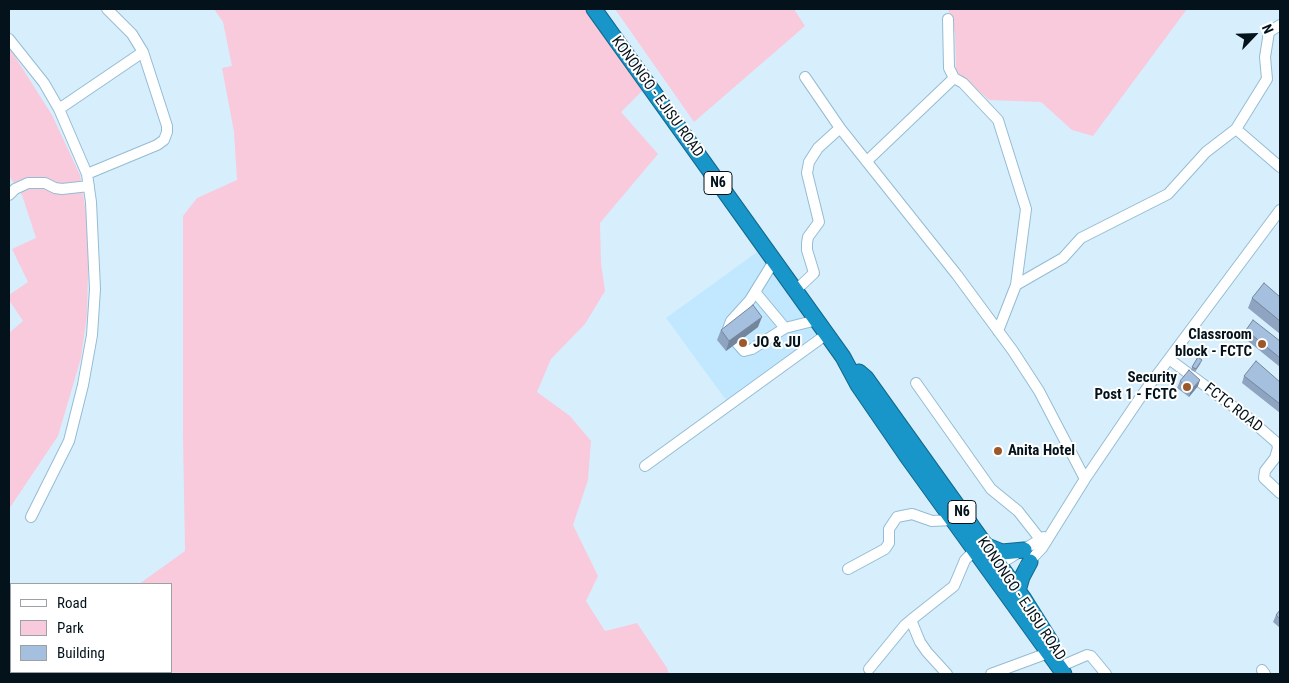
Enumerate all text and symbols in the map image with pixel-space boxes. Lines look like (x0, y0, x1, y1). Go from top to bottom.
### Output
north arrow (1229, 10, 1279, 60)
text: N (1259, 22, 1277, 36)
street label: KONONGO - EJISU ROAD (607, 33, 707, 161)
road number: N6 (704, 172, 732, 194)
place label: Classroom block - FCTC (1175, 326, 1252, 361)
place label: JO & JU (753, 334, 801, 352)
marker: JO & JU (737, 337, 749, 349)
marker: Classroom block - FCTC (1256, 338, 1268, 350)
place label: Security Post 1 - FCTC (1094, 369, 1177, 404)
street label: FCTC ROAD (1200, 380, 1266, 436)
marker: Security Post 1 - FCTC (1181, 381, 1193, 393)
place label: Anita Hotel (1008, 442, 1075, 460)
marker: Anita Hotel (992, 445, 1004, 457)
road number: N6 (948, 501, 976, 524)
street label: KONONGO - EJISU ROAD (973, 534, 1069, 664)
legend (10, 583, 172, 673)
text: Road (57, 594, 87, 612)
text: Park (57, 619, 84, 637)
text: Building (57, 644, 105, 662)

